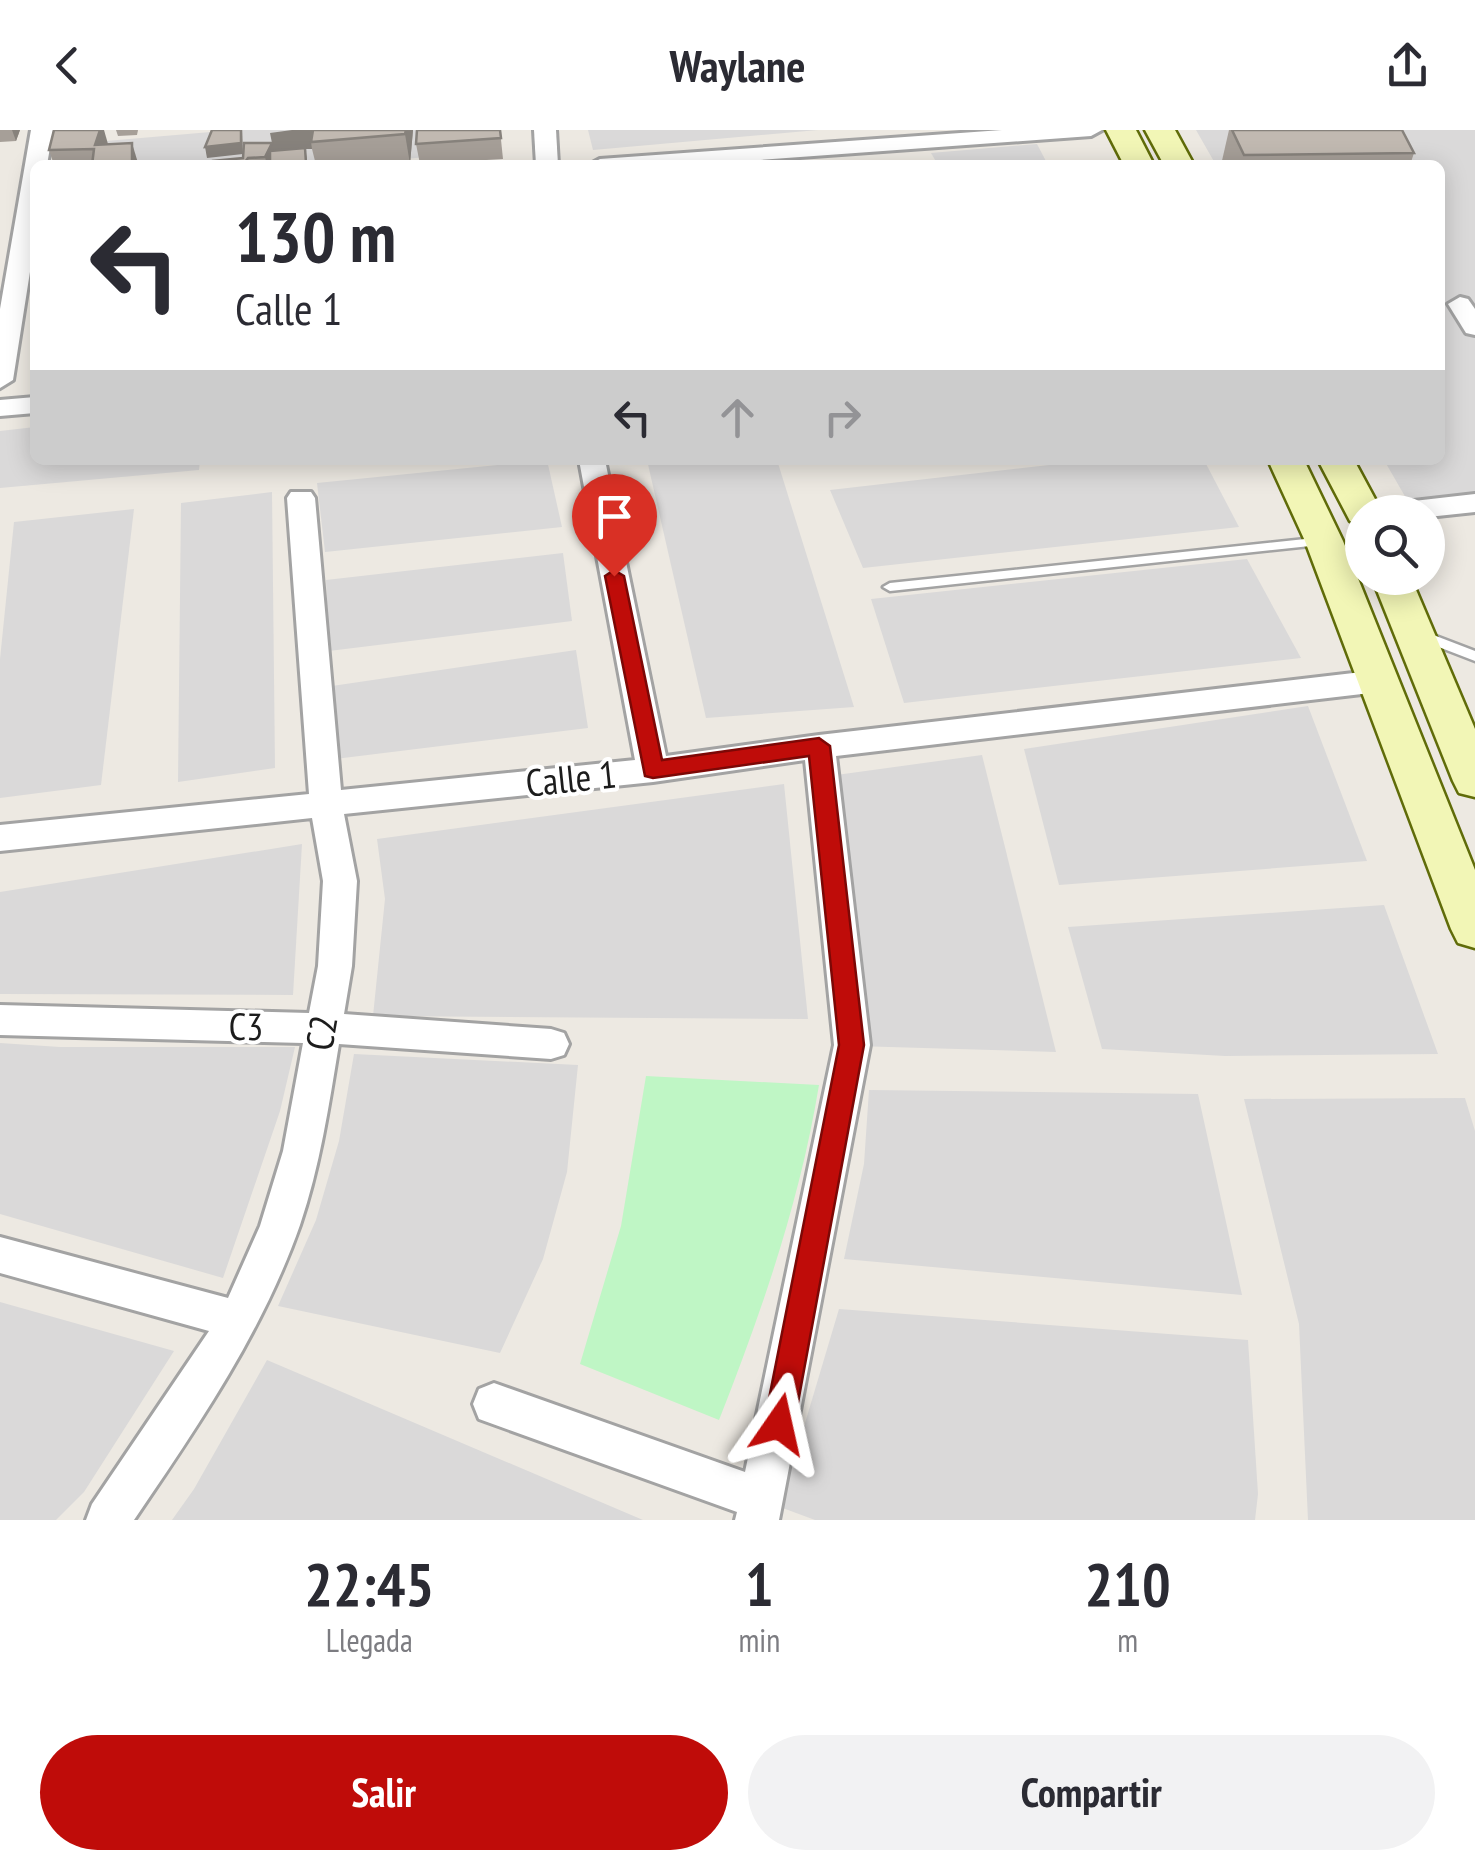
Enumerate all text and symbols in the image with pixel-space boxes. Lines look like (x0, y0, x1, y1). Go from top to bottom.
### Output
text: Waylane (670, 36, 806, 94)
icon: back (40, 38, 95, 93)
icon: share (1380, 38, 1435, 93)
text: 130 m (235, 191, 396, 281)
icon: left (70, 200, 200, 330)
text: Calle 1 (235, 279, 342, 337)
icon: left (605, 390, 660, 445)
icon: ahead (710, 390, 765, 445)
icon: right (815, 390, 870, 445)
pin (572, 474, 657, 577)
icon: arrive (587, 489, 642, 544)
map controls (1345, 495, 1445, 595)
button: search (1345, 495, 1445, 595)
street label: Calle 1 (523, 748, 618, 807)
street label: C3 (228, 1001, 264, 1050)
street label: C2 (293, 1011, 348, 1054)
position arrow (727, 1372, 831, 1476)
text: 22:45 (304, 1545, 434, 1623)
text: 1 (745, 1545, 774, 1623)
text: 210 (1085, 1545, 1171, 1623)
text: Llegada (326, 1619, 413, 1661)
text: min (738, 1619, 780, 1661)
text: m (1117, 1619, 1138, 1661)
button: Salir (40, 1735, 728, 1850)
button: Compartir (748, 1735, 1435, 1850)

